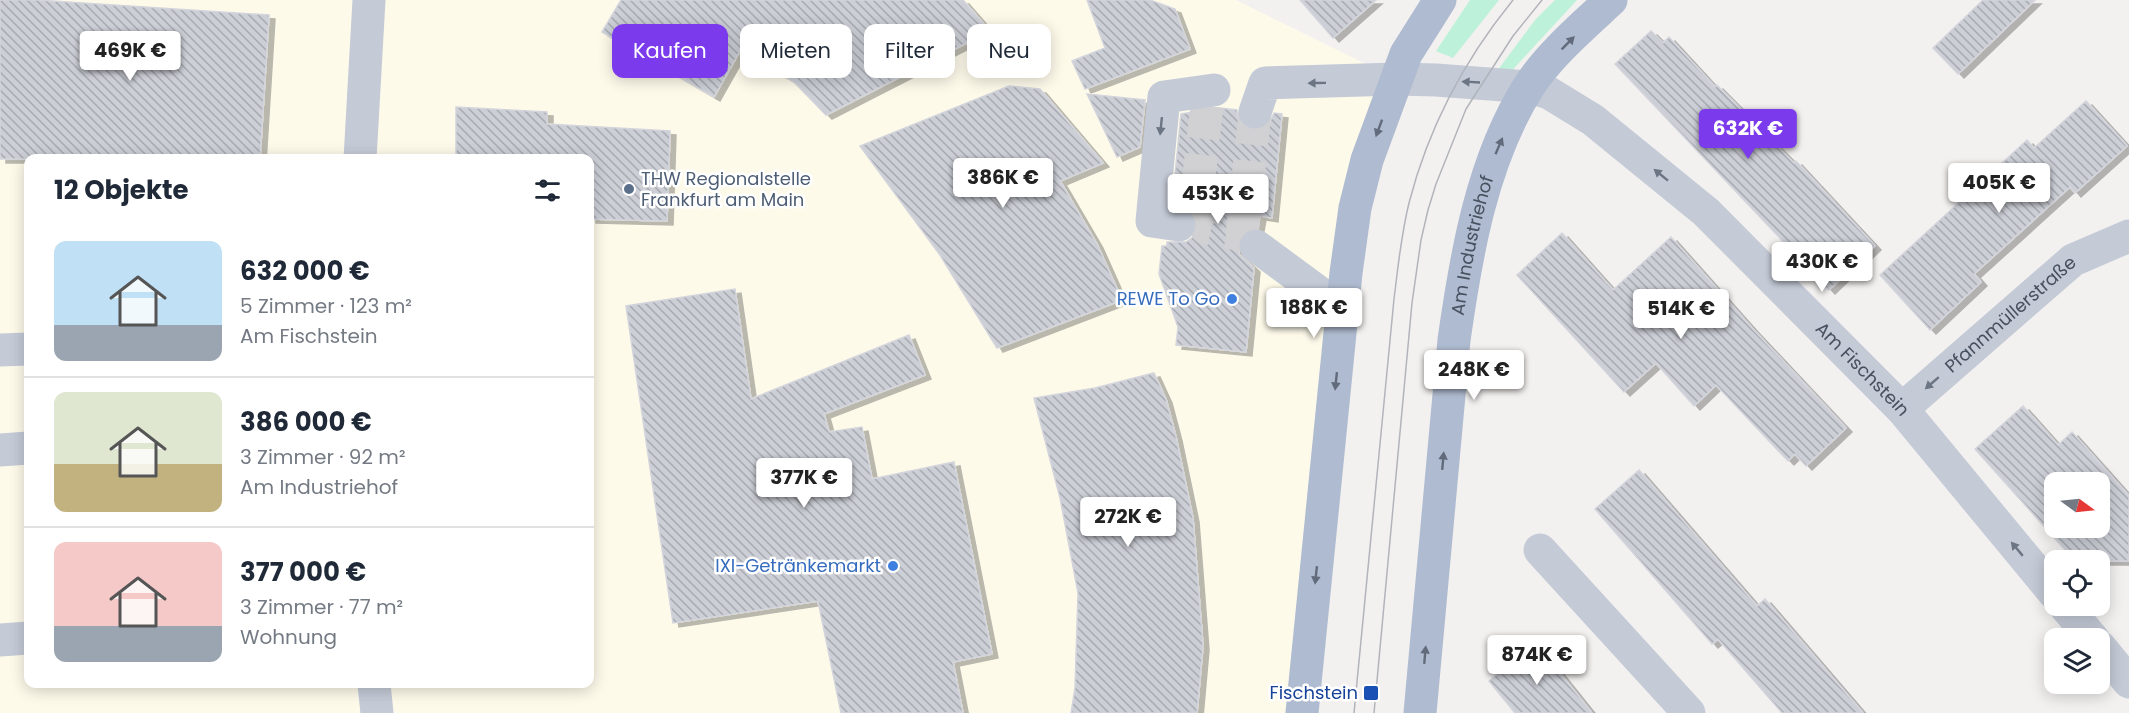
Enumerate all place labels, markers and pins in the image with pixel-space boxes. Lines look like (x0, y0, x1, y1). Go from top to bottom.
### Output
pin: 469K € (81, 31, 179, 82)
pin: 632K € (1699, 109, 1797, 160)
pin: 386K € (954, 158, 1052, 209)
pin: 405K € (1950, 163, 2048, 214)
place label: THW Regionalstelle Frankfurt am Main (641, 166, 811, 212)
pin: 453K € (1169, 174, 1267, 225)
marker: THW Regionalstelle Frankfurt am Main (622, 182, 636, 196)
pin: 430K € (1773, 242, 1871, 293)
place label: REWE To Go (1117, 286, 1220, 311)
pin: 188K € (1265, 288, 1363, 339)
pin: 514K € (1632, 289, 1730, 340)
marker: REWE To Go (1225, 292, 1239, 306)
pin: 248K € (1425, 350, 1523, 401)
pin: 377K € (755, 458, 853, 509)
pin: 272K € (1079, 497, 1177, 548)
place label: IXI-Getränkemarkt (715, 553, 881, 578)
marker: IXI-Getränkemarkt (886, 559, 900, 573)
pin: 874K € (1488, 635, 1586, 686)
place label: Fischstein (1270, 680, 1358, 705)
marker: Fischstein (1362, 684, 1380, 702)

